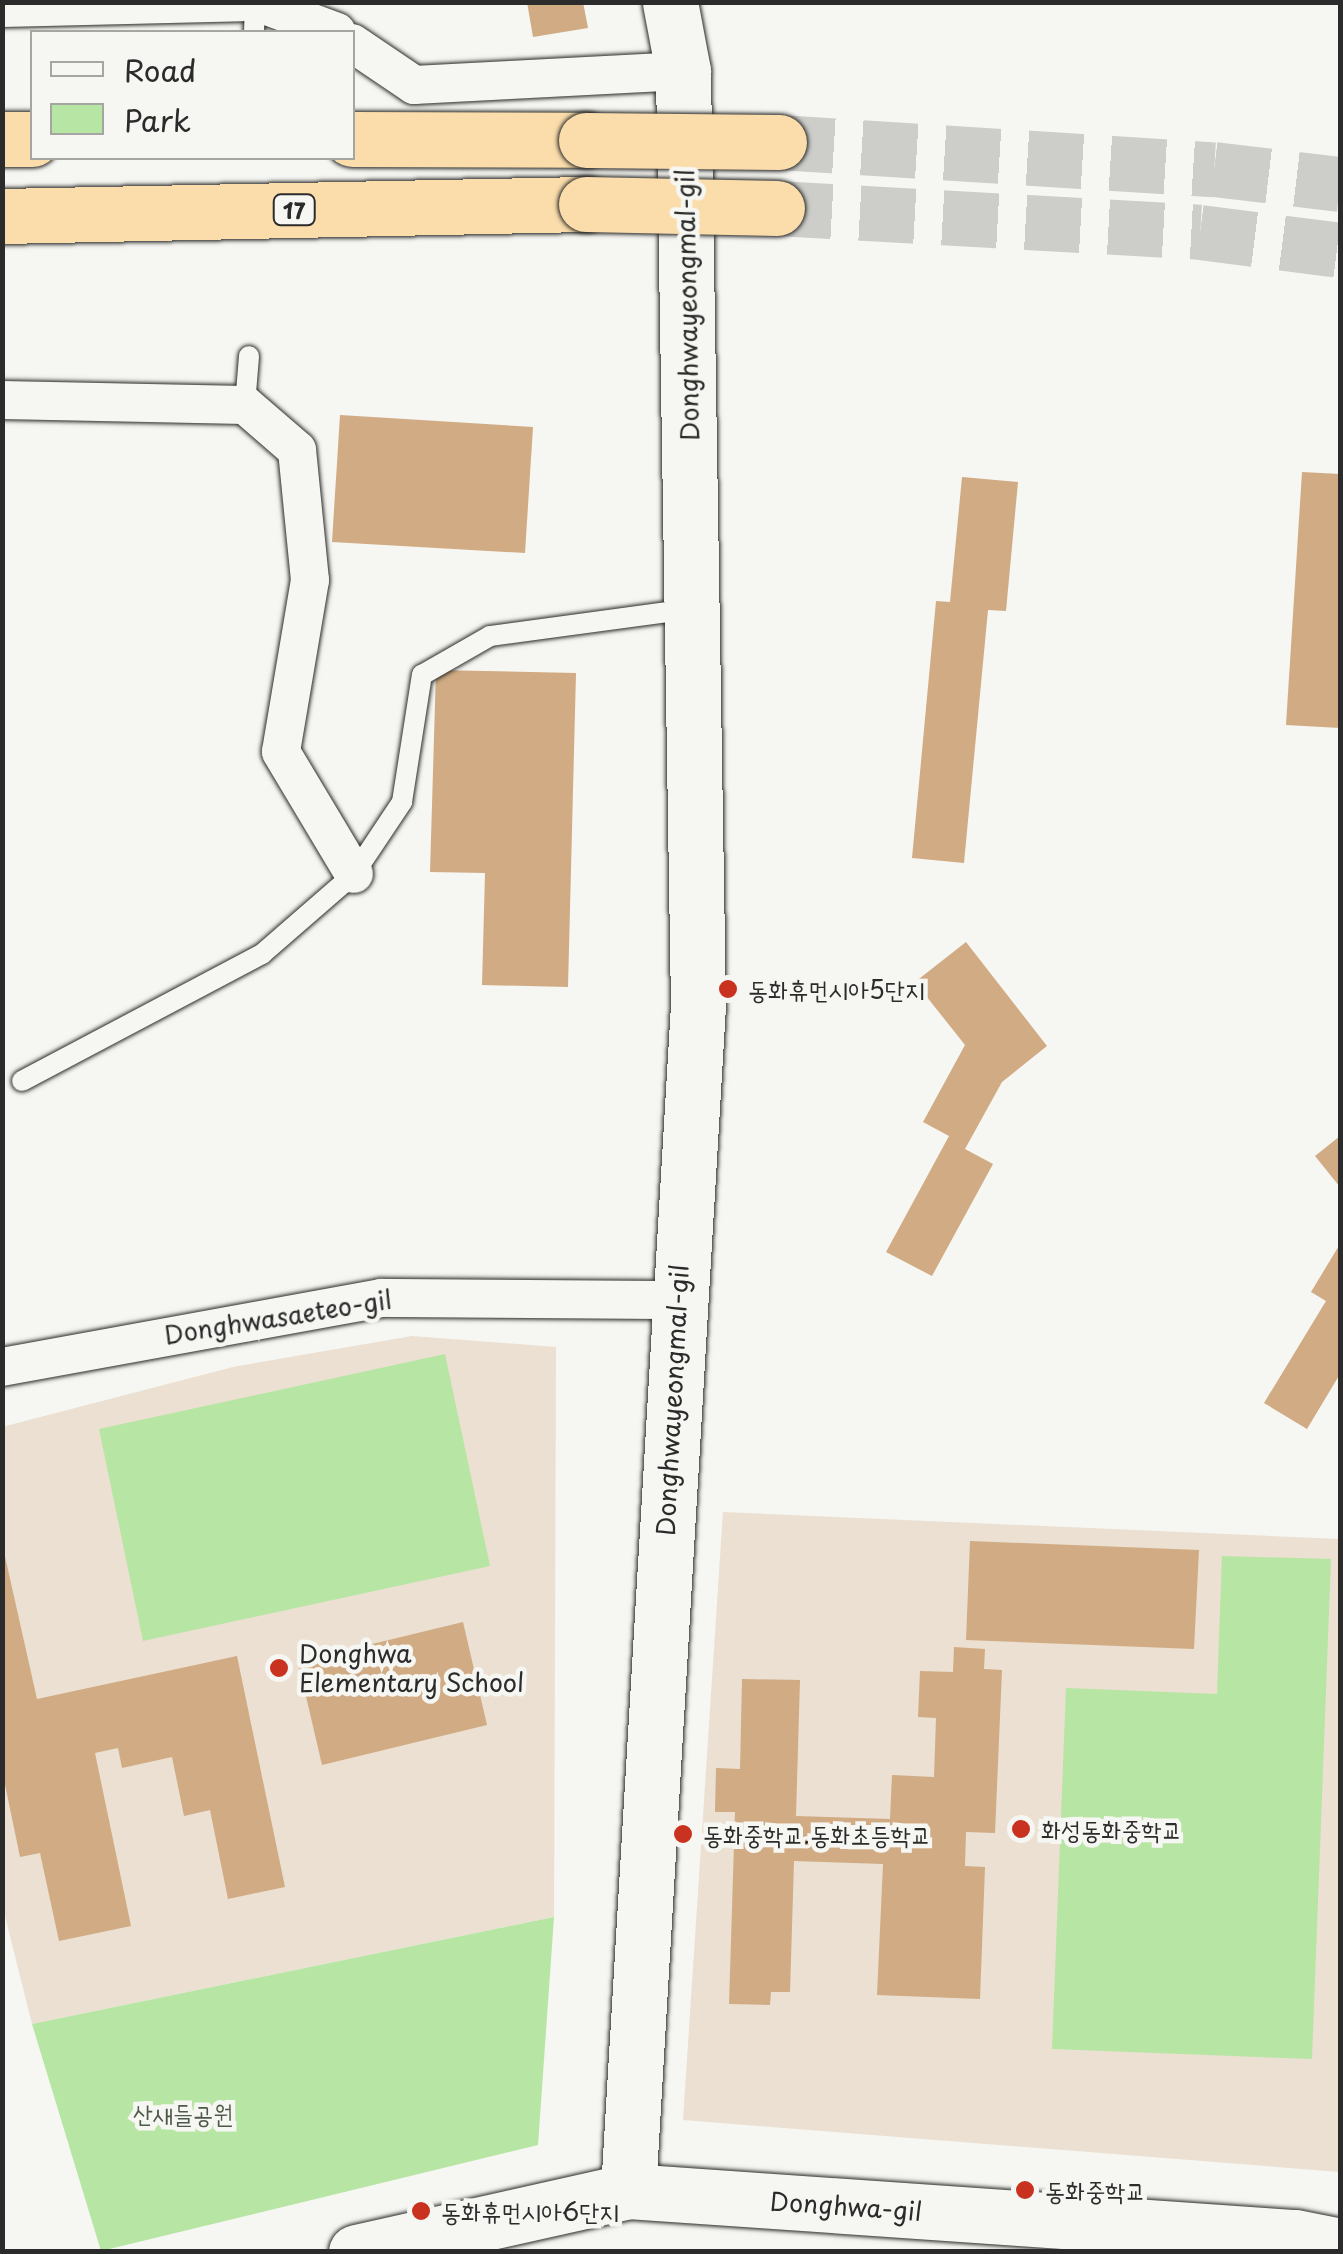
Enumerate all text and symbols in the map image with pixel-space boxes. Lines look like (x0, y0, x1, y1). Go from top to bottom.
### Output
legend (30, 30, 355, 160)
text: Road (124, 47, 197, 92)
text: Park (124, 97, 191, 142)
street label: Donghwayeongmal-gil (670, 169, 704, 441)
road number: 17 (272, 193, 316, 227)
place label: 동화휴먼시아5단지 (748, 974, 925, 1004)
marker: 동화휴먼시아5단지 (717, 978, 739, 1000)
street label: Donghwayeongmal-gil (650, 1264, 694, 1536)
street label: Donghwasaeteo-gil (162, 1284, 394, 1350)
place label: Donghwa Elementary School (299, 1639, 524, 1698)
marker: Donghwa Elementary School (268, 1657, 290, 1679)
place label: 화성동화중학교 (1041, 1814, 1182, 1844)
marker: 화성동화중학교 (1010, 1818, 1032, 1840)
place label: 동화중학교.동화초등학교 (703, 1819, 931, 1849)
marker: 동화중학교.동화초등학교 (672, 1823, 694, 1845)
park label: 산새들공원 (133, 2098, 233, 2128)
place label: 동화중학교 (1045, 2175, 1146, 2205)
marker: 동화중학교 (1014, 2179, 1036, 2201)
street label: Donghwa-gil (769, 2186, 923, 2226)
place label: 동화휴먼시아6단지 (441, 2196, 619, 2226)
marker: 동화휴먼시아6단지 (410, 2200, 432, 2222)

